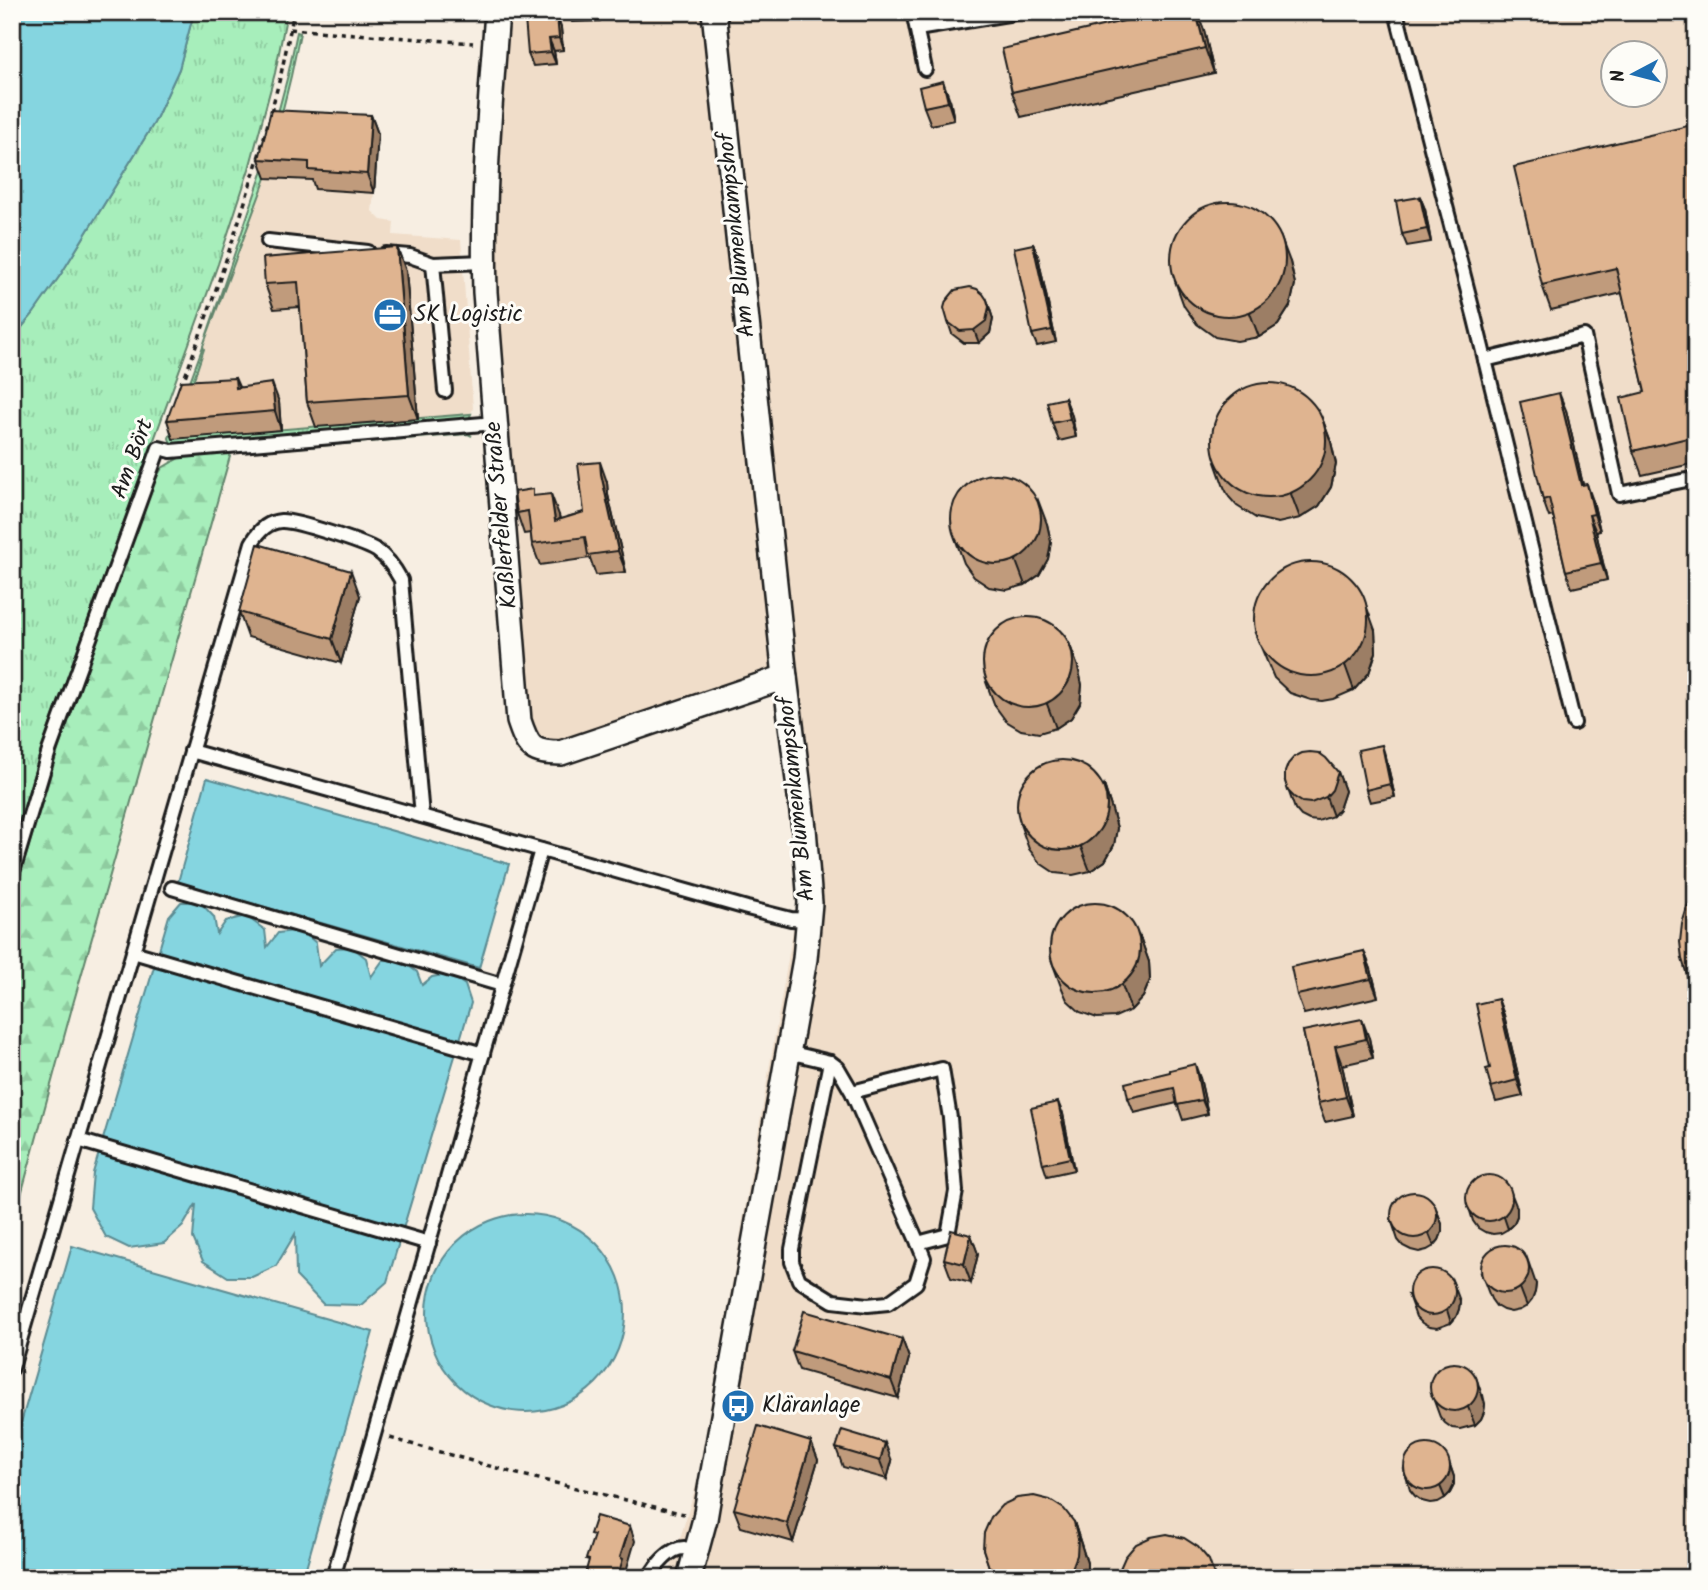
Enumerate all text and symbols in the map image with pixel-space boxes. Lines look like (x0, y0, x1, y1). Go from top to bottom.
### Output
north arrow (1600, 38, 1670, 108)
text: N (1603, 68, 1635, 84)
street label: Am Blumenkampshof (708, 128, 766, 339)
office icon: SK Logistic (371, 296, 409, 334)
place label: SK Logistic (414, 297, 523, 333)
street label: Am Bört (102, 413, 164, 504)
street label: Kaßlerfelder Straße (476, 420, 528, 610)
street label: Am Blumenkampshof (768, 692, 826, 903)
bus stop icon: Kläranlage (719, 1387, 757, 1425)
place label: Kläranlage (762, 1388, 860, 1424)

